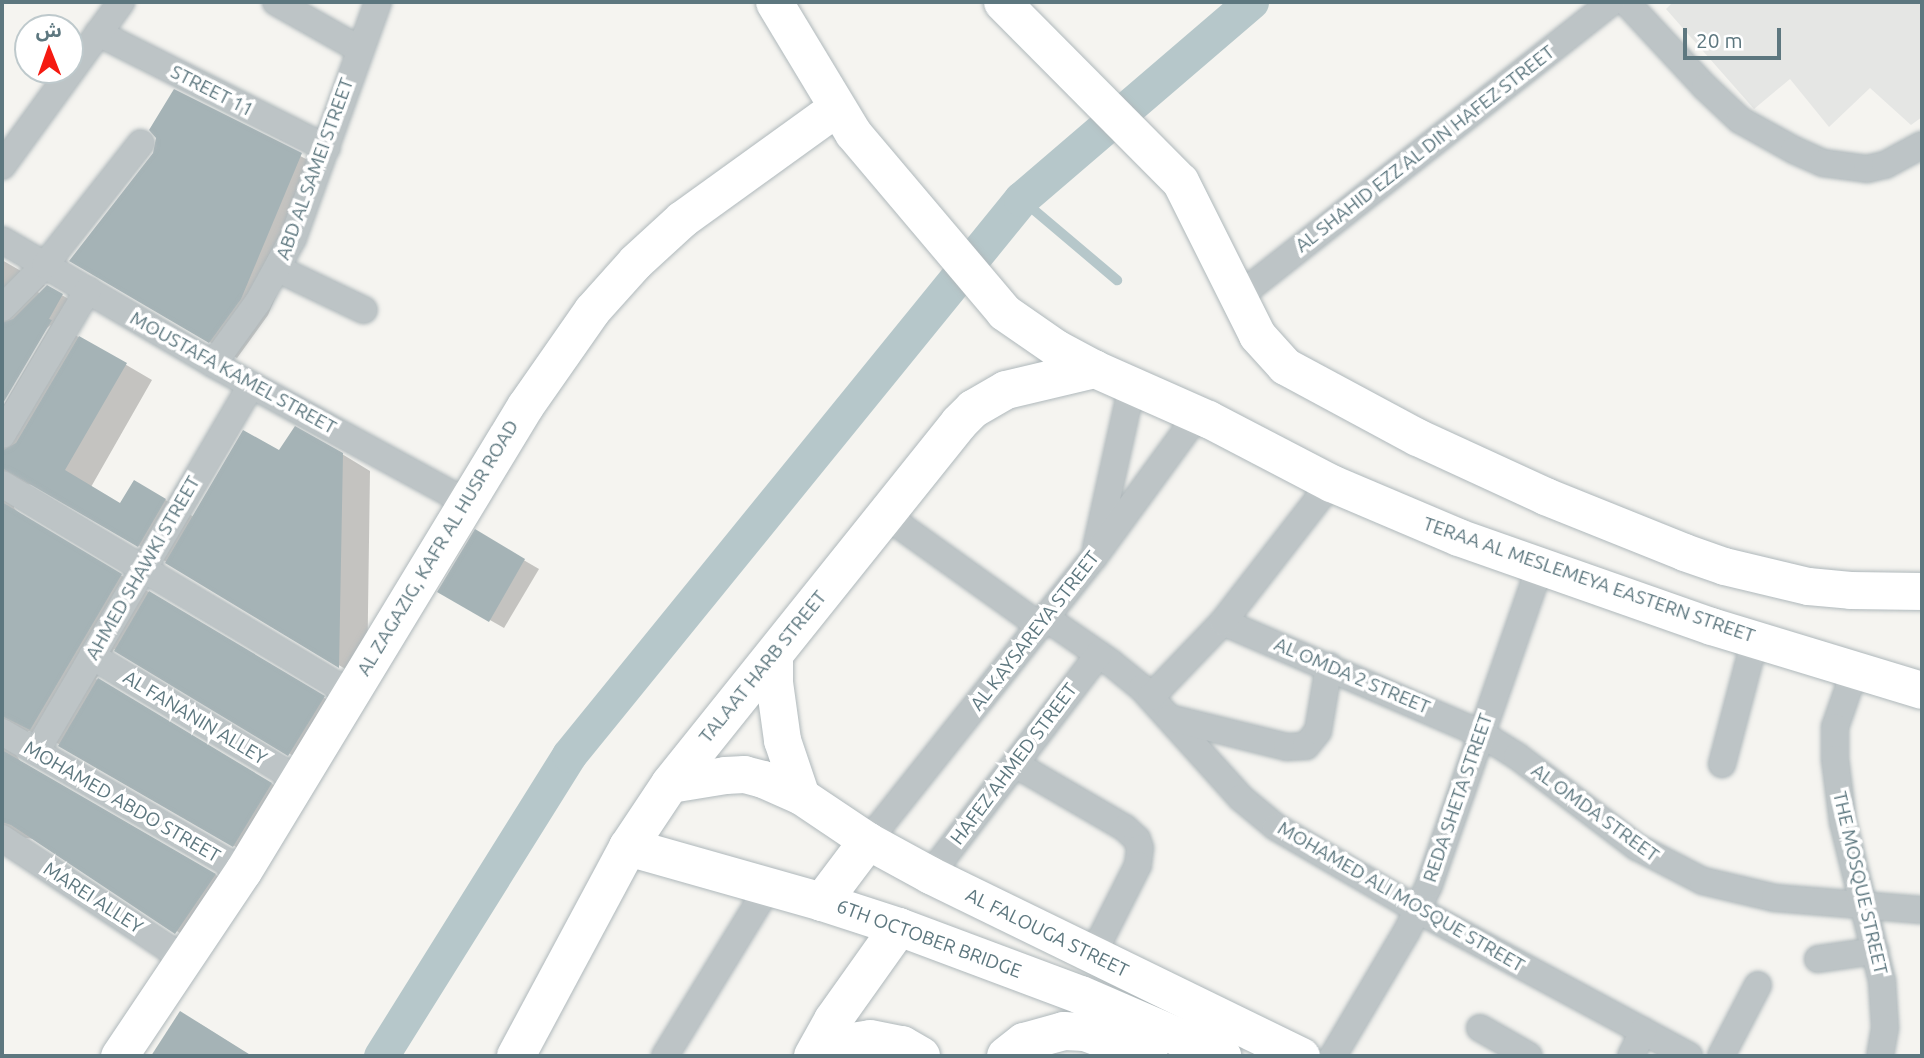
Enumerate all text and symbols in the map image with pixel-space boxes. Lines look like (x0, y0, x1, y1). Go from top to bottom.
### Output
north arrow (14, 14, 84, 84)
scale bar (1686, 14, 1784, 58)
text: ش (35, 19, 62, 41)
text: 20 m (1696, 28, 1743, 52)
street label: AL SHAHID EZZ AL DIN HAFEZ STREET (1291, 41, 1559, 257)
street label: STREET 11 (167, 60, 257, 122)
street label: ABD AL SAMEI STREET (272, 75, 358, 263)
street label: MOUSTAFA KAMEL STREET (126, 307, 340, 439)
street label: AL ZAGAZIG, KAFR AL HUSR ROAD (352, 416, 524, 680)
street label: AHMED SHAWKI STREET (81, 472, 205, 664)
street label: TERAA AL MESLEMEYA EASTERN STREET (1420, 512, 1758, 648)
street label: AL KAYSAREYA STREET (966, 547, 1104, 715)
street label: TALAAT HARB STREET (695, 586, 831, 748)
street label: AL OMDA 2 STREET (1271, 633, 1433, 719)
street label: AL FANANIN ALLEY (119, 666, 271, 770)
street label: HAFEZ AHMED STREET (946, 679, 1082, 849)
street label: REDA SHETA STREET (1418, 711, 1498, 885)
street label: MOHAMED ABDO STREET (20, 736, 224, 868)
street label: AL OMDA STREET (1527, 759, 1663, 867)
street label: THE MOSQUE STREET (1828, 789, 1892, 977)
street label: MOHAMED ALI MOSQUE STREET (1274, 817, 1528, 977)
street label: MAREI ALLEY (39, 857, 147, 939)
street label: AL FALOUGA STREET (962, 884, 1132, 982)
street label: 6TH OCTOBER BRIDGE (834, 895, 1024, 983)

